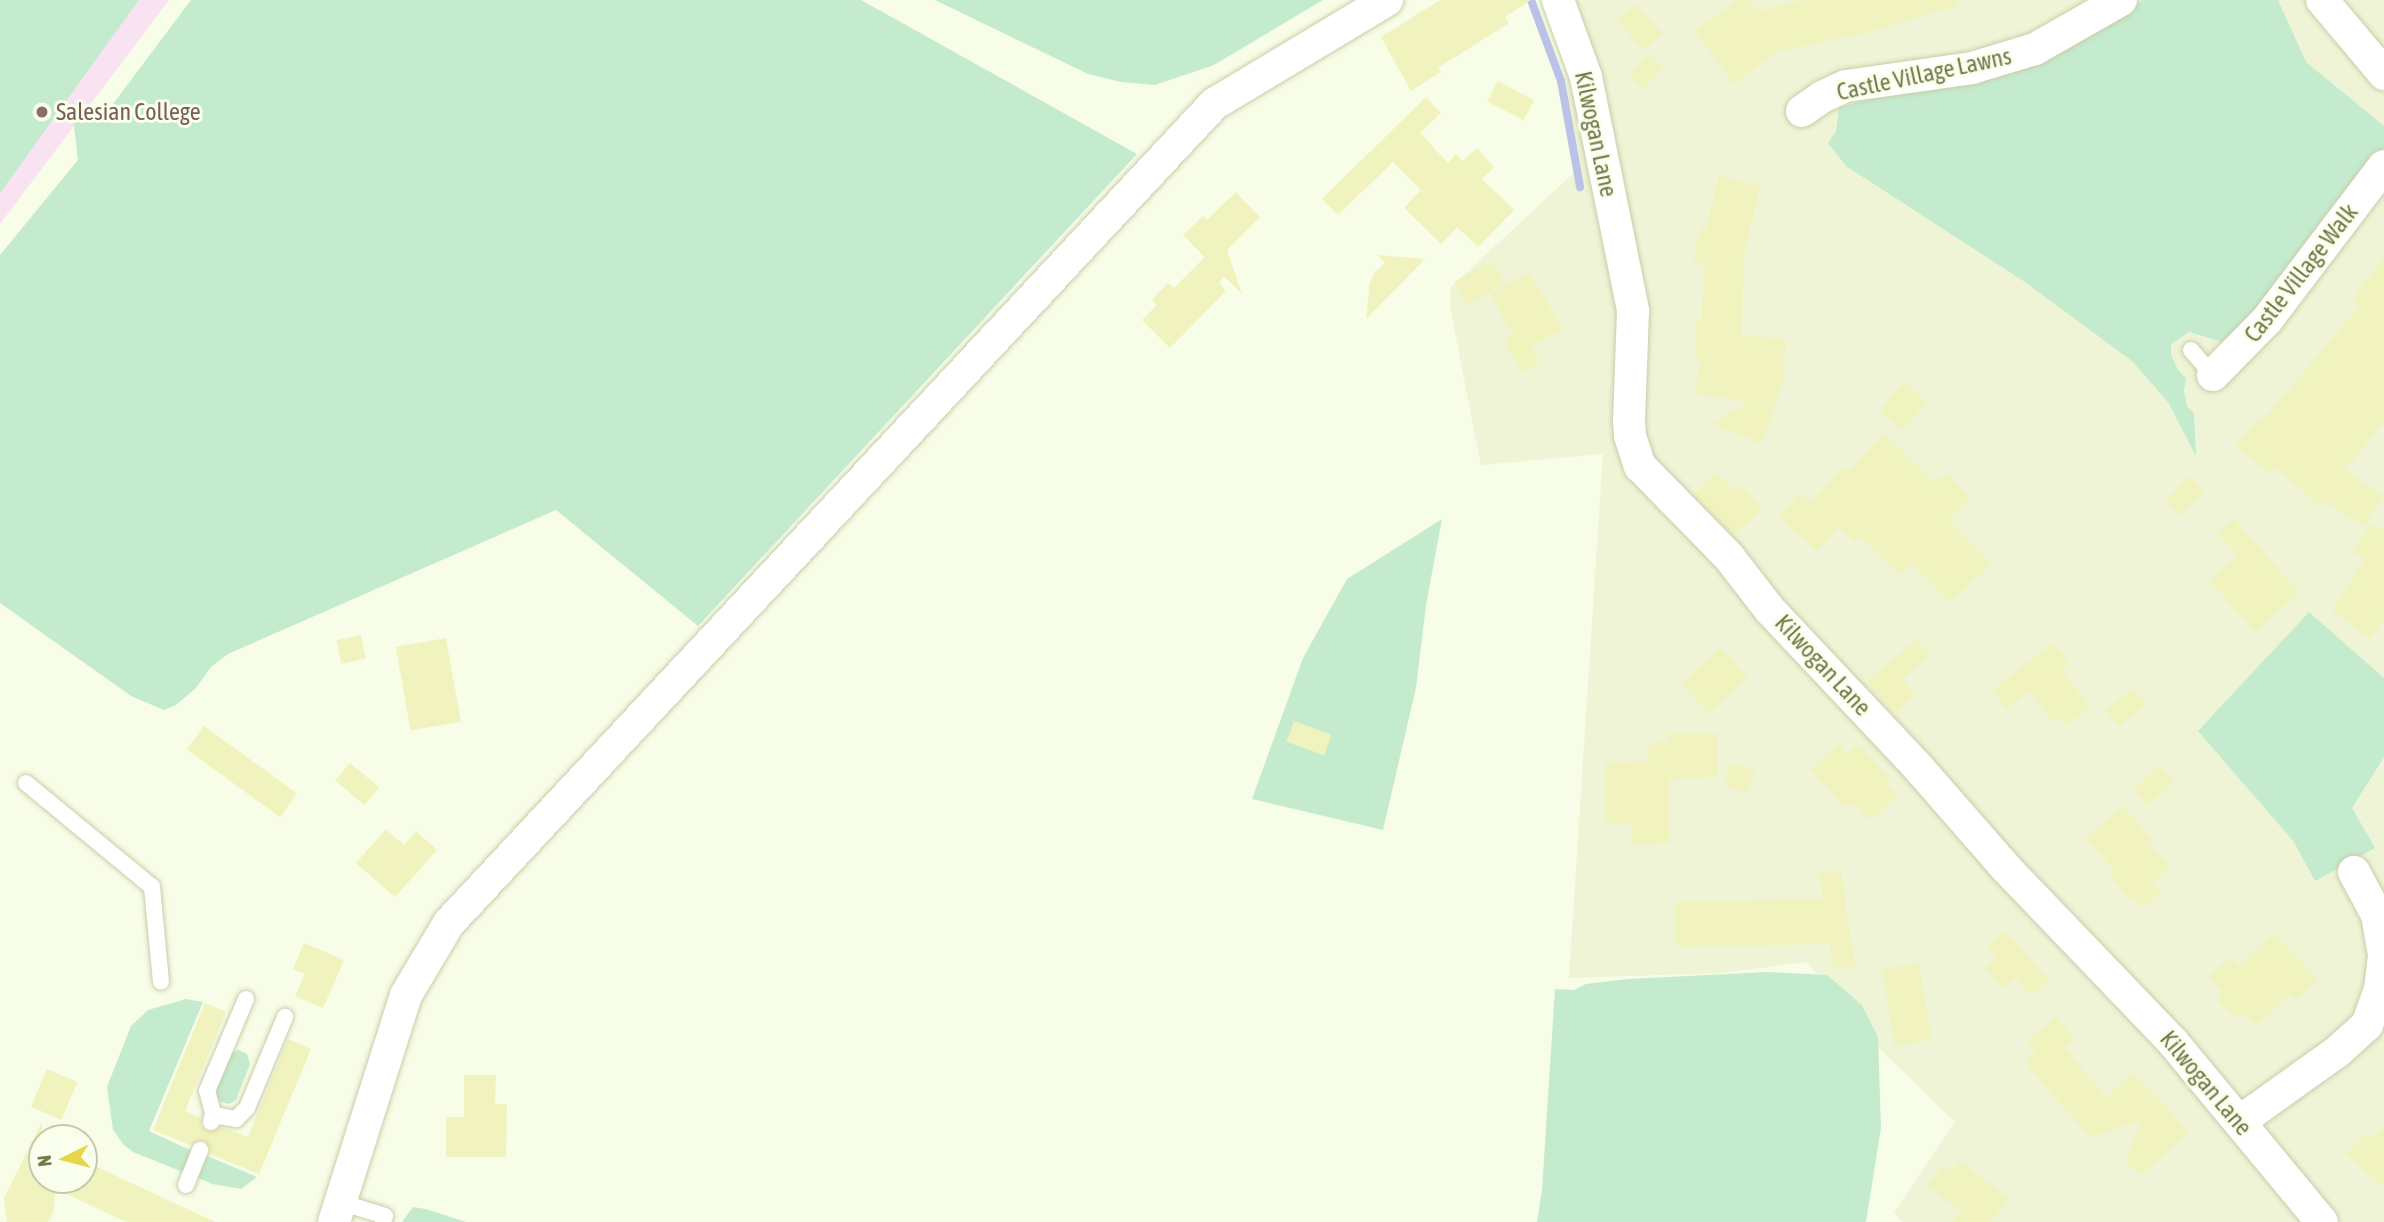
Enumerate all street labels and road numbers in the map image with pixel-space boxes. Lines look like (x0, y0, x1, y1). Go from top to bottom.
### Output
street label: Castle Village Lawns (1834, 41, 2014, 107)
street label: Kilwogan Lane (1569, 69, 1623, 199)
street label: Castle Village Walk (2238, 198, 2364, 348)
street label: Kilwogan Lane (1769, 608, 1877, 722)
street label: Kilwogan Lane (2154, 1025, 2258, 1141)

